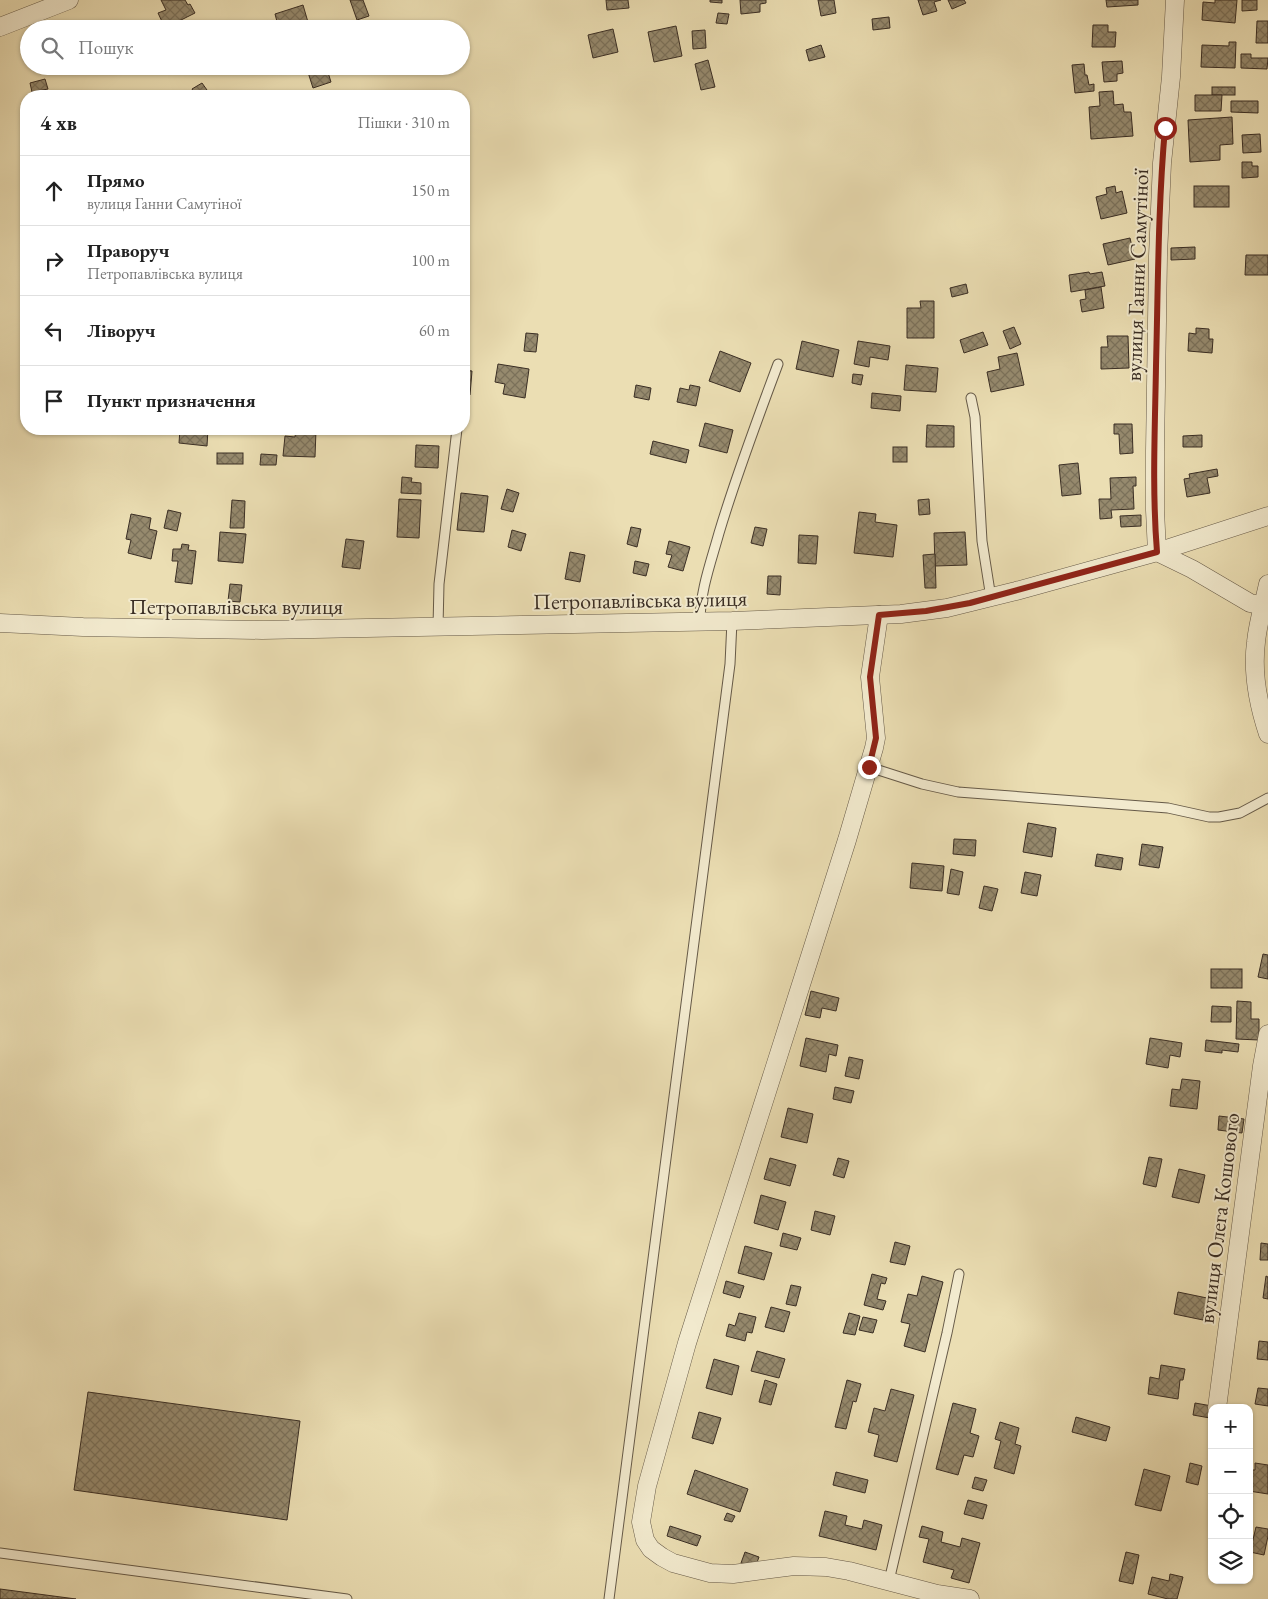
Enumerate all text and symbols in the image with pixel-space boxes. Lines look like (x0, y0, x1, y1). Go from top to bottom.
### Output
search box (20, 20, 470, 75)
icon: search (38, 34, 66, 62)
text: Пошук (78, 35, 134, 60)
text: 4 хв (40, 109, 77, 136)
text: Пішки · 310 m (357, 112, 450, 133)
route start (1154, 117, 1177, 140)
text: Прямо (87, 168, 145, 193)
street label: вулиця Ганни Самутіної (1119, 168, 1155, 382)
icon: ahead (40, 177, 68, 205)
text: 150 m (411, 180, 450, 201)
text: вулиця Ганни Самутіної (87, 193, 242, 214)
text: Праворуч (87, 238, 169, 263)
icon: right (40, 247, 68, 275)
text: 100 m (411, 250, 450, 271)
text: Петропавлівська вулиця (87, 263, 243, 284)
icon: left (40, 317, 68, 345)
text: Ліворуч (87, 318, 155, 343)
text: 60 m (419, 320, 450, 341)
icon: arrive (40, 387, 68, 415)
text: Пункт призначення (87, 388, 256, 413)
street label: Петропавлівська вулиця (533, 584, 748, 616)
street label: Петропавлівська вулиця (129, 592, 343, 621)
route end (858, 756, 881, 779)
street label: вулиця Олега Кошового (1192, 1111, 1246, 1325)
map controls (1208, 1404, 1253, 1584)
button: + (1208, 1404, 1253, 1449)
button: − (1208, 1449, 1253, 1494)
button: locate (1208, 1494, 1253, 1539)
button: layers (1208, 1539, 1253, 1584)

